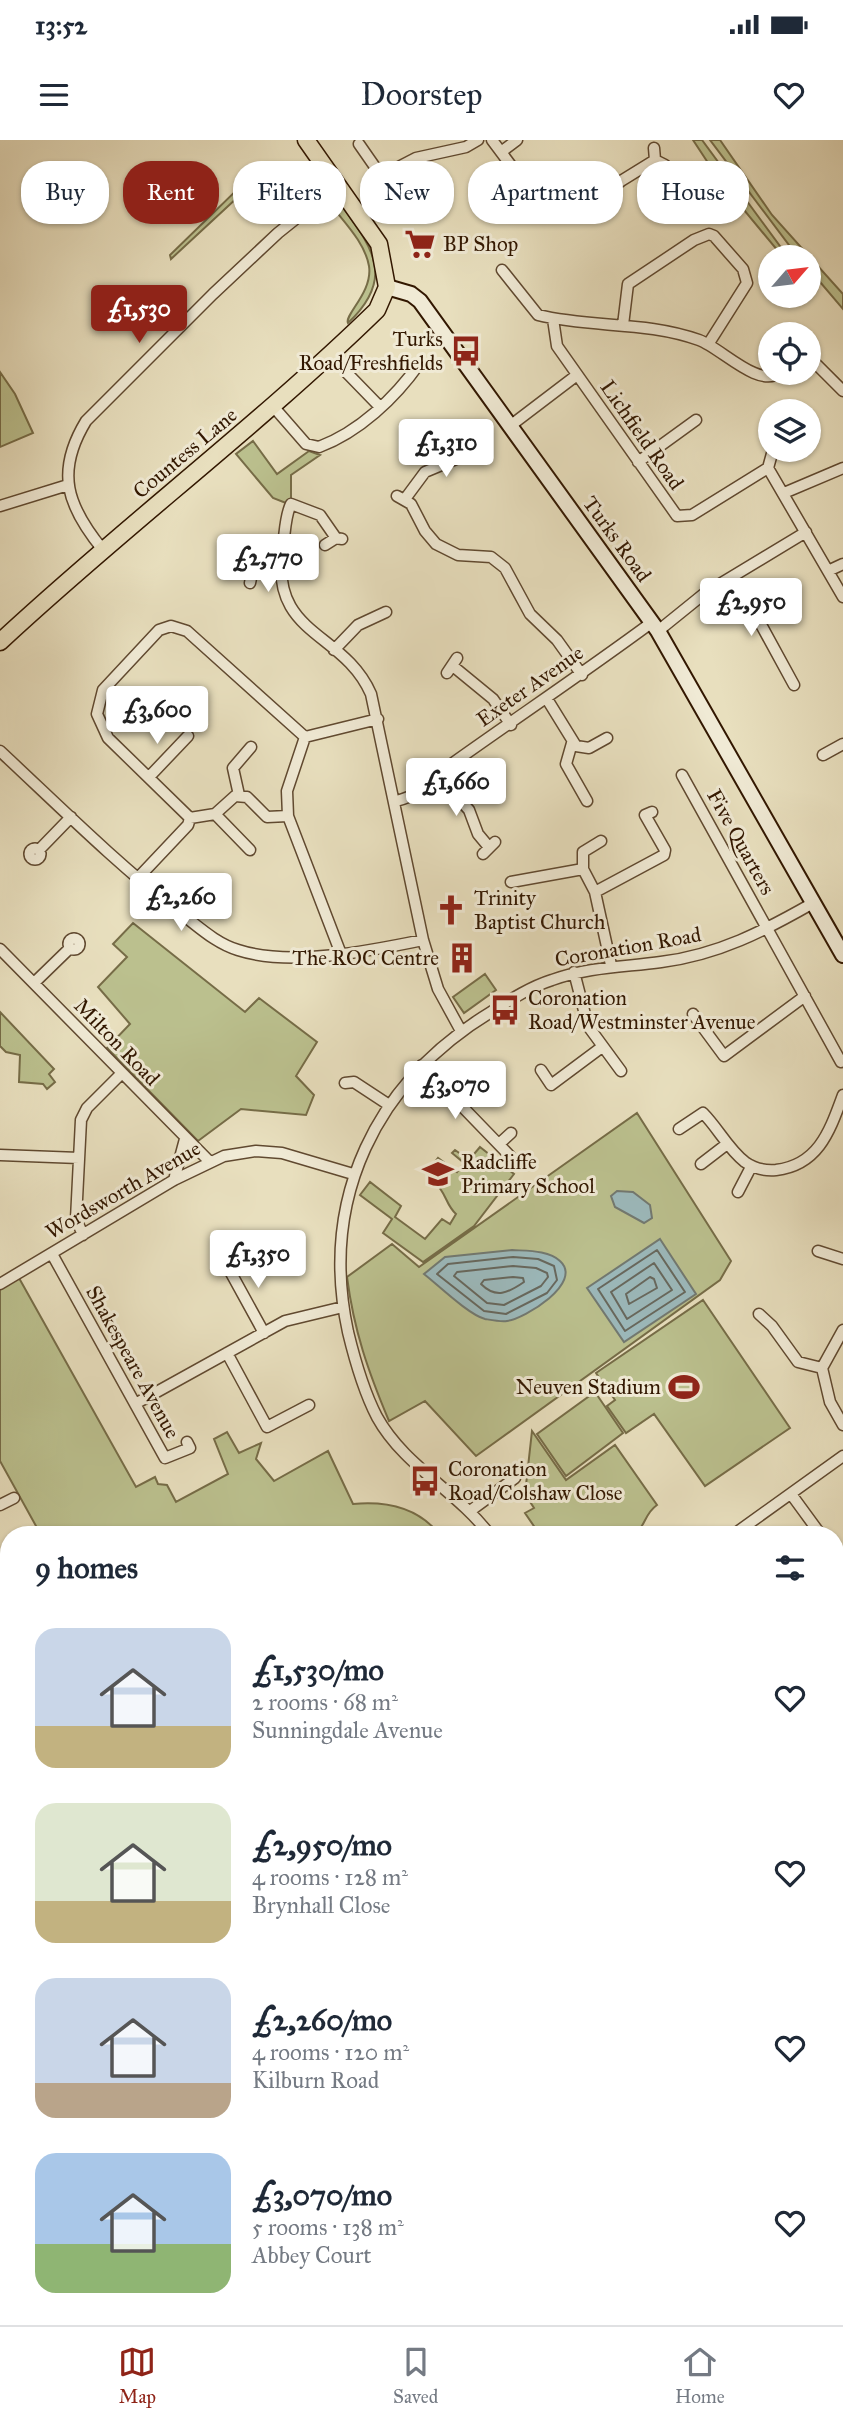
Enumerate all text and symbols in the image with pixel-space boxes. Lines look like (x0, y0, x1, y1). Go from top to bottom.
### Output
text: 13:52 (35, 9, 87, 41)
text: Doorstep (360, 75, 483, 114)
icon: menu (35, 76, 73, 114)
icon: heart (770, 76, 808, 114)
chip: Buy (21, 161, 109, 224)
chip: Rent (123, 161, 219, 224)
chip: Filters (233, 161, 346, 224)
chip: New (360, 161, 454, 224)
chip: Apartment (468, 161, 623, 224)
chip: House (637, 161, 749, 224)
supermarket icon: BP Shop (403, 227, 437, 261)
place label: BP Shop (443, 231, 518, 257)
north arrow (758, 245, 821, 308)
map controls (758, 245, 821, 462)
pin: £1,530 (82, 286, 196, 345)
text: £1,530 (107, 294, 171, 322)
button: locate (758, 322, 821, 385)
place label: Turks Road/Freshfields (299, 326, 443, 376)
bus stop icon: Turks Road/Freshfields (449, 334, 483, 368)
street label: Lichfield Road (595, 375, 690, 495)
button: layers (758, 399, 821, 462)
street label: Countess Lane (128, 402, 243, 504)
pin: £1,310 (389, 420, 503, 479)
text: £1,310 (415, 428, 477, 456)
street label: Turks Road (577, 491, 657, 587)
pin: £2,770 (211, 534, 325, 594)
text: £2,770 (233, 543, 303, 571)
pin: £2,950 (694, 578, 808, 638)
text: £2,950 (716, 587, 786, 615)
street label: Exeter Avenue (472, 639, 589, 732)
pin: £3,600 (100, 686, 214, 746)
text: £3,600 (122, 695, 192, 723)
pin: £1,660 (399, 758, 513, 818)
text: £1,660 (422, 767, 490, 795)
street label: Five Quarters (701, 785, 781, 899)
pin: £2,260 (124, 874, 238, 933)
text: £2,260 (146, 882, 216, 910)
place label: Trinity Baptist Church (474, 885, 606, 935)
church icon: Trinity Baptist Church (434, 893, 468, 927)
street label: Coronation Road (553, 921, 704, 973)
building icon: The ROC Centre (445, 941, 479, 975)
place label: The ROC Centre (292, 945, 439, 971)
place label: Coronation Road/Westminster Avenue (528, 985, 756, 1035)
street label: Milton Road (69, 993, 166, 1092)
bus stop icon: Coronation Road/Westminster Avenue (488, 993, 522, 1027)
pin: £3,070 (398, 1062, 512, 1121)
text: £3,070 (420, 1070, 490, 1098)
street label: Wordsworth Avenue (41, 1135, 205, 1245)
place label: Radcliffe Primary School (461, 1149, 595, 1199)
school or university icon: Radcliffe Primary School (421, 1157, 455, 1191)
pin: £1,350 (201, 1230, 315, 1290)
text: £1,350 (226, 1239, 290, 1267)
street label: Shakespeare Avenue (80, 1281, 186, 1443)
sports icon: Neuven Stadium (667, 1370, 701, 1404)
place label: Neuven Stadium (516, 1374, 661, 1400)
place label: Coronation Road/Colshaw Close (448, 1456, 623, 1506)
bus stop icon: Coronation Road/Colshaw Close (408, 1464, 442, 1498)
icon: filters (771, 1549, 809, 1587)
text: 9 homes (35, 1550, 138, 1586)
text: £1,530/mo (252, 1652, 384, 1688)
icon: home (91, 1656, 175, 1740)
icon: heart (771, 1679, 809, 1717)
text: 2 rooms · 68 m² (252, 1688, 398, 1716)
text: Sunningdale Avenue (252, 1716, 443, 1744)
text: £2,950/mo (252, 1827, 392, 1863)
icon: home (91, 1831, 175, 1915)
icon: heart (771, 1854, 809, 1892)
text: 4 rooms · 128 m² (252, 1863, 408, 1891)
text: Brynhall Close (252, 1891, 390, 1919)
text: £2,260/mo (252, 2002, 392, 2038)
icon: home (91, 2006, 175, 2090)
icon: heart (771, 2029, 809, 2067)
text: 4 rooms · 120 m² (252, 2038, 409, 2066)
text: Kilburn Road (252, 2066, 379, 2094)
text: £3,070/mo (252, 2177, 392, 2213)
icon: home (91, 2181, 175, 2265)
icon: heart (771, 2204, 809, 2242)
text: 5 rooms · 138 m² (252, 2213, 404, 2241)
text: Abbey Court (252, 2241, 371, 2269)
tab: Map (118, 2343, 156, 2408)
tab: Saved (393, 2343, 438, 2408)
tab: Home (675, 2343, 725, 2408)

